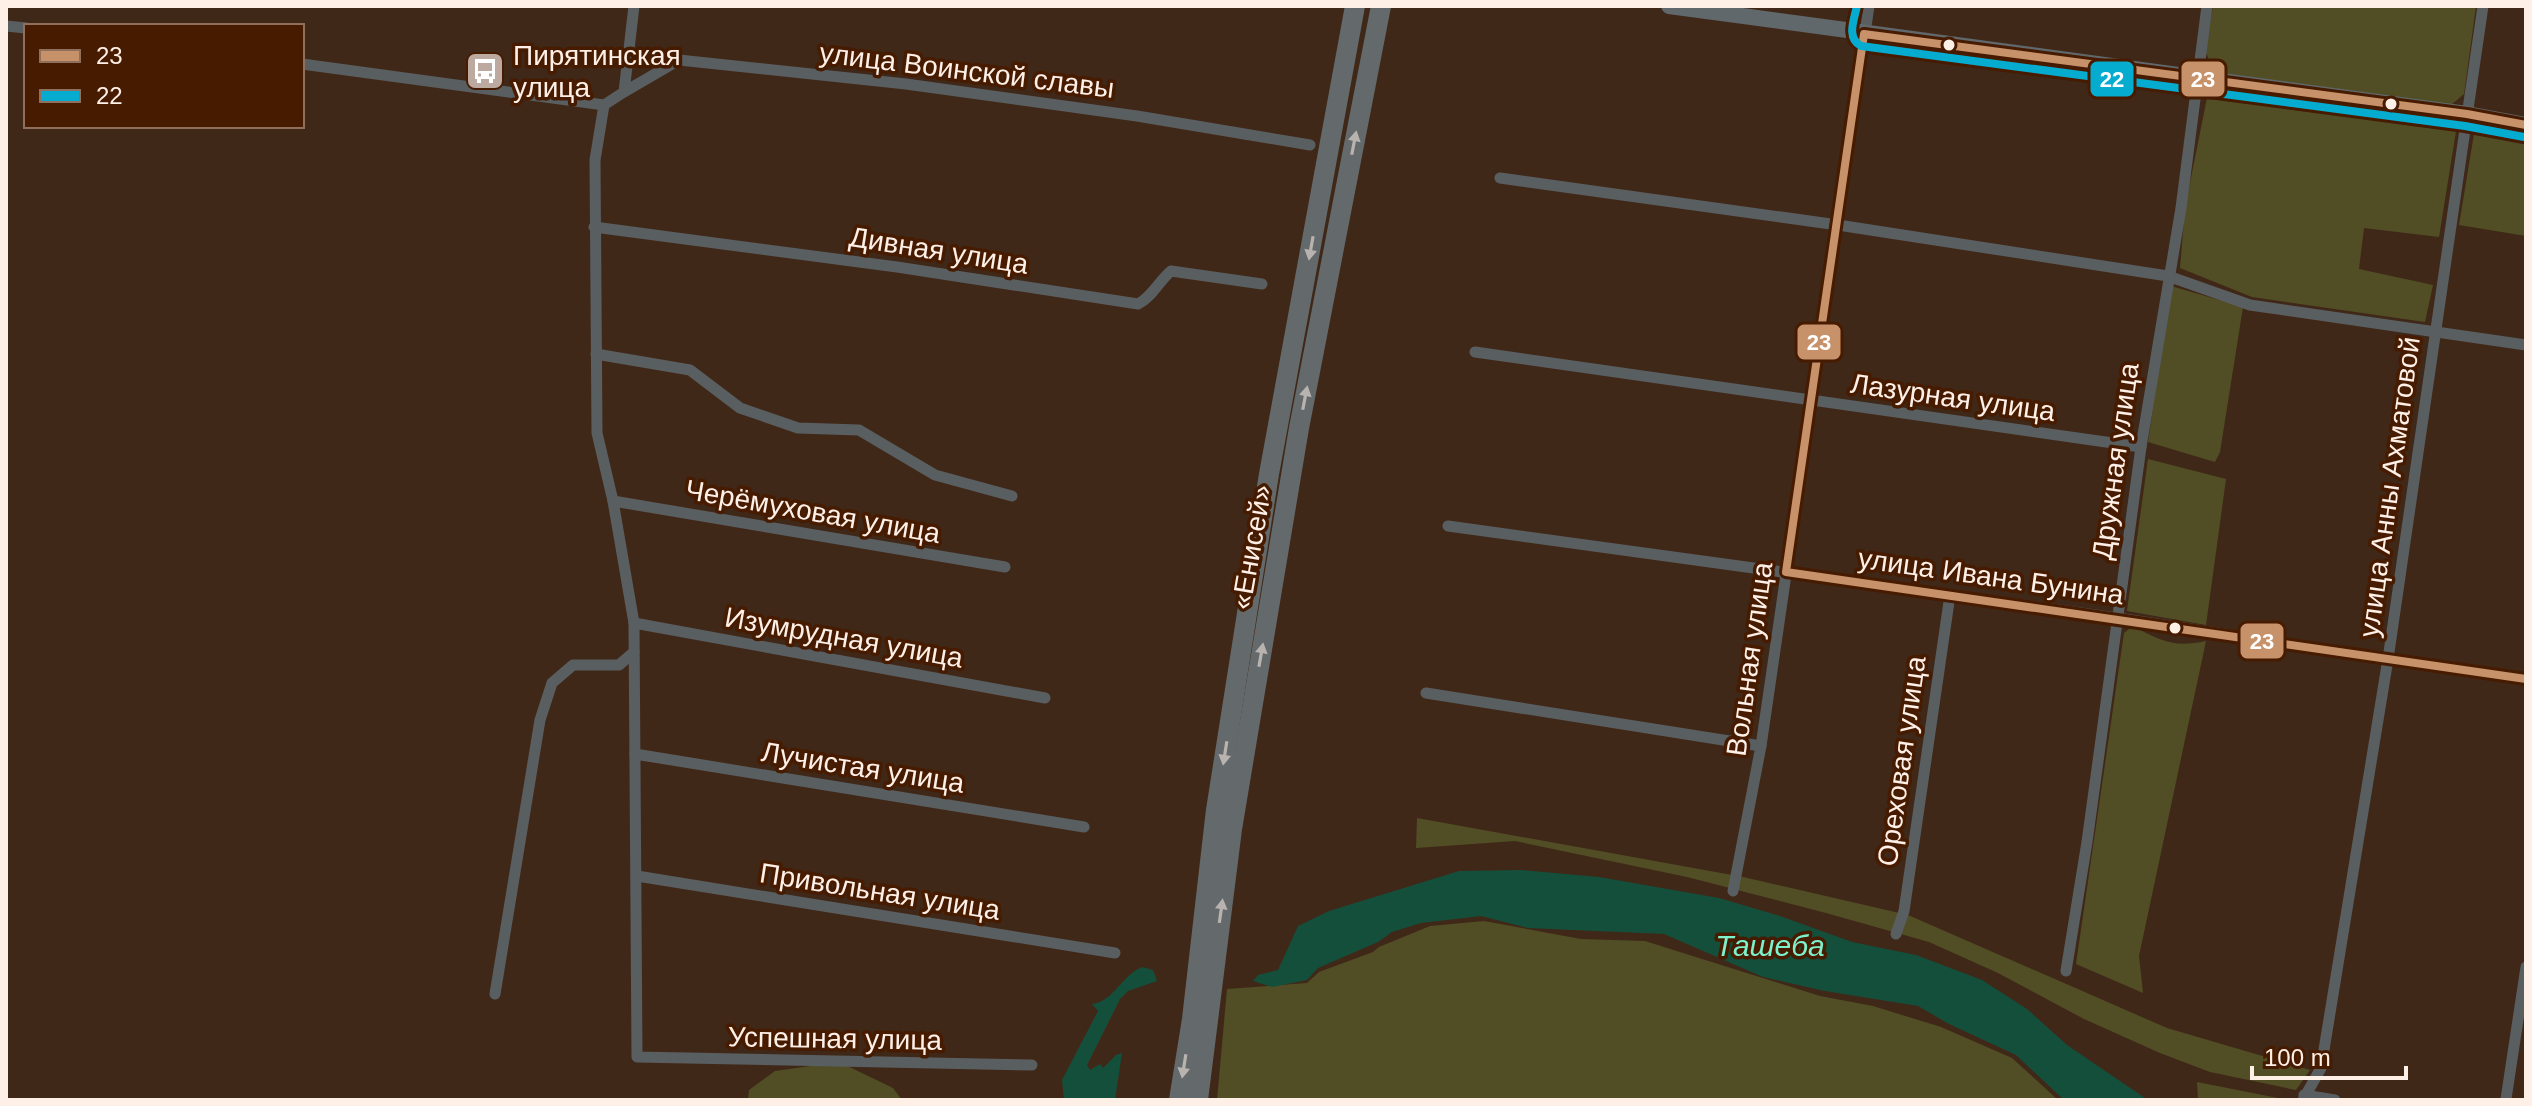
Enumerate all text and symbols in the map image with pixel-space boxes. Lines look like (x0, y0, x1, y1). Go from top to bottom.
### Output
legend (24, 24, 304, 128)
street label: улица Воинской славы (818, 37, 1116, 104)
unlabelled marker (1941, 37, 1957, 53)
place label: Пирятинская улица (513, 40, 681, 103)
text: 23 (96, 42, 123, 69)
bus stop icon: Пирятинская улица (464, 50, 506, 92)
line badge: 22 (2089, 60, 2135, 98)
line badge: 23 (2180, 60, 2226, 98)
text: 22 (2100, 67, 2124, 92)
text: 23 (2191, 67, 2215, 92)
text: 22 (96, 82, 123, 109)
unlabelled marker (2383, 96, 2399, 112)
one-way arrow (1348, 130, 1361, 155)
street label: Дивная улица (847, 221, 1031, 280)
one-way arrow (1305, 236, 1317, 261)
line badge: 23 (1796, 323, 1842, 361)
text: 23 (1807, 330, 1831, 355)
street label: улица Анны Ахматовой (2353, 335, 2426, 639)
street label: Дружная улица (2086, 360, 2145, 561)
street label: Лазурная улица (1849, 368, 2058, 427)
one-way arrow (1299, 386, 1311, 411)
street label: Черёмуховая улица (683, 474, 943, 549)
street label: «Енисей» (1225, 482, 1278, 612)
street label: улица Ивана Бунина (1856, 543, 2126, 611)
street label: Вольная улица (1721, 560, 1779, 758)
street label: Изумрудная улица (722, 601, 966, 674)
unlabelled marker (2167, 620, 2183, 636)
line badge: 23 (2239, 622, 2285, 660)
text: 23 (2250, 629, 2274, 654)
one-way arrow (1256, 642, 1268, 667)
street label: Ореховая улица (1871, 654, 1932, 868)
street label: Лучистая улица (759, 736, 967, 799)
one-way arrow (1218, 741, 1231, 766)
street label: Привольная улица (758, 857, 1003, 926)
one-way arrow (1215, 898, 1228, 923)
water label: Ташеба (1715, 929, 1825, 962)
street label: Успешная улица (728, 1021, 943, 1056)
scale bar (2252, 1030, 2406, 1080)
text: 100 m (2264, 1044, 2331, 1071)
one-way arrow (1178, 1054, 1190, 1079)

